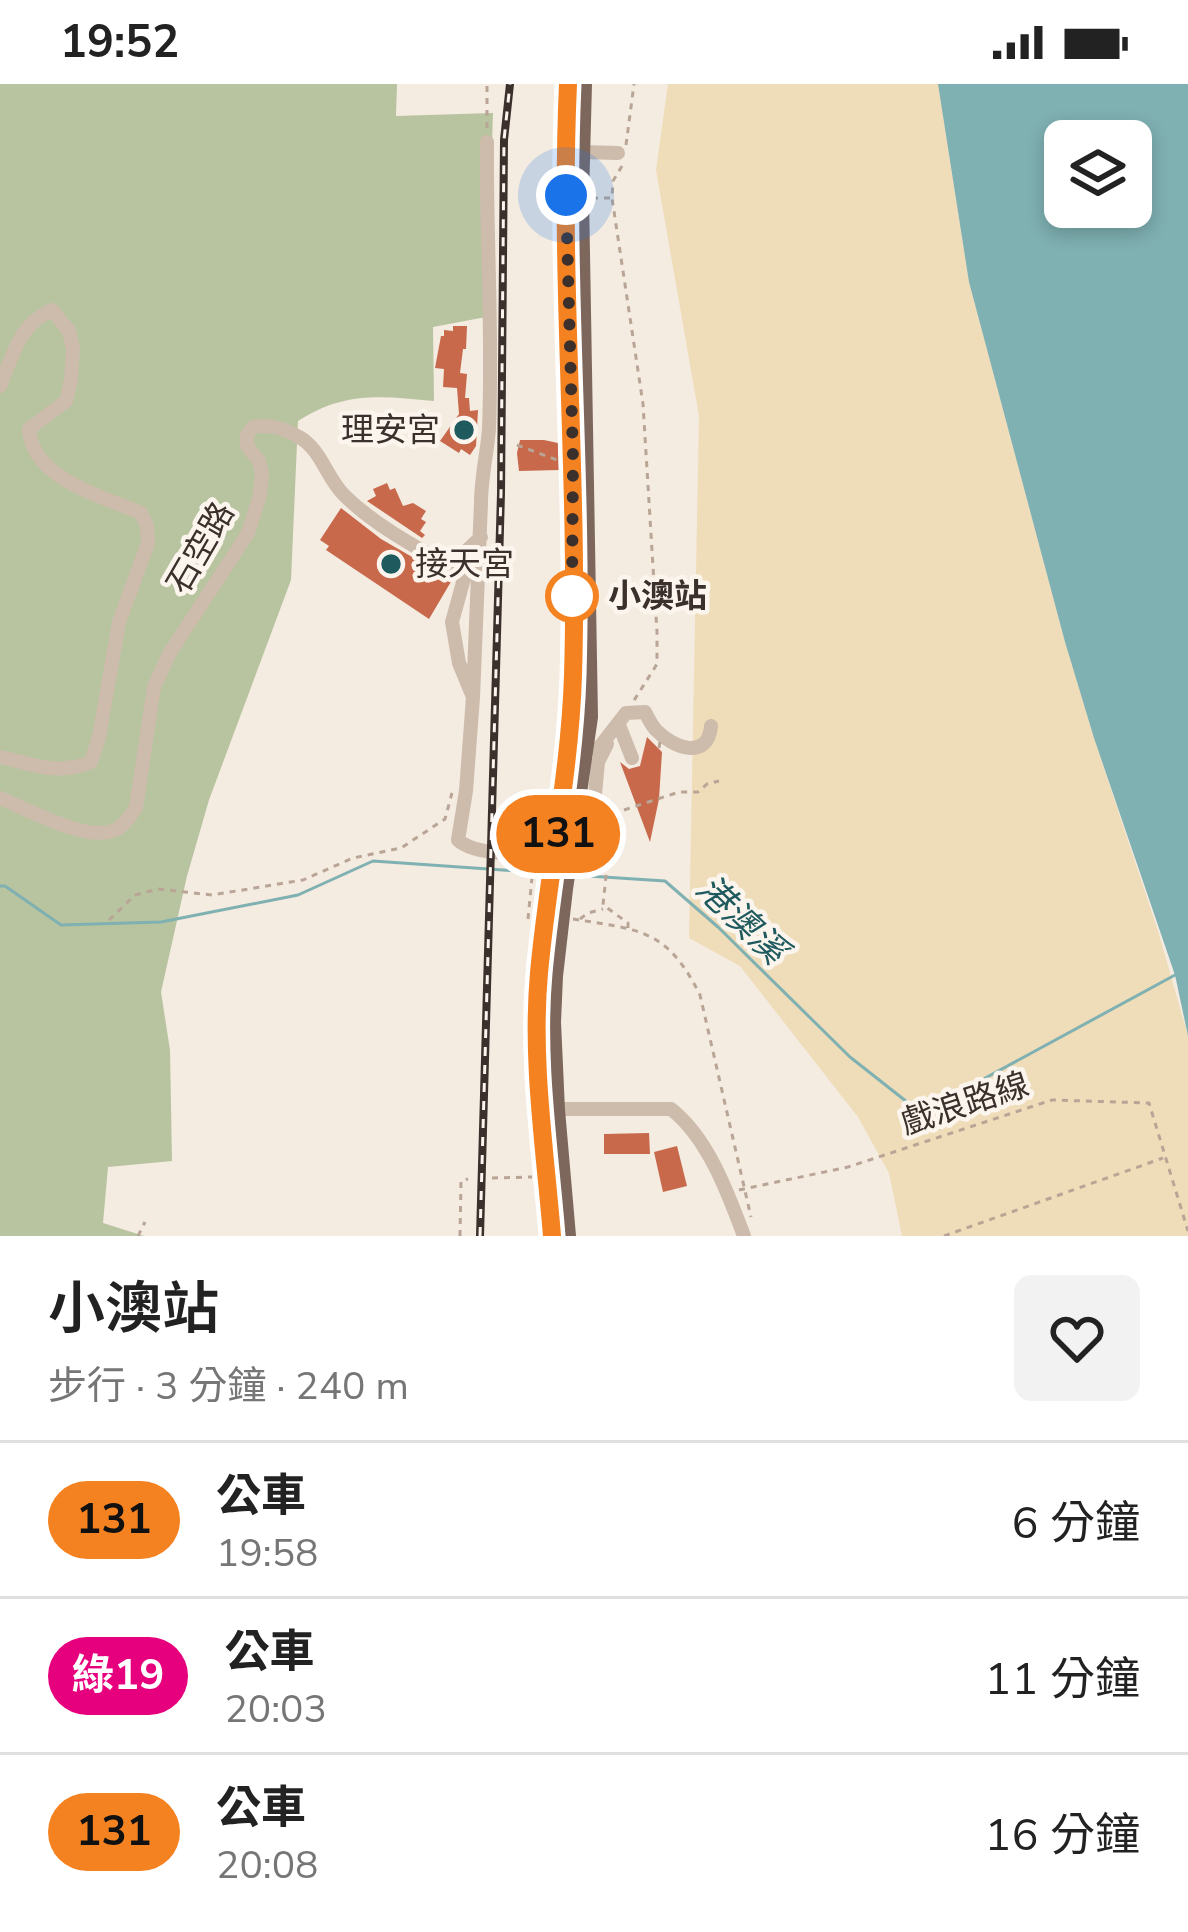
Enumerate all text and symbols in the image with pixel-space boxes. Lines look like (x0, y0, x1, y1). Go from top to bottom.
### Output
text: 19:52 (60, 12, 179, 73)
map controls (1044, 120, 1152, 228)
button: layers (1044, 120, 1152, 228)
your location (536, 165, 596, 225)
place label: 理安宮 (341, 408, 440, 453)
marker: 理安宮 (451, 417, 477, 443)
street label: 石空路 (157, 494, 245, 602)
place label: 接天宮 (415, 542, 514, 587)
marker: 接天宮 (378, 551, 404, 577)
marker: 小澳站 (547, 571, 597, 621)
place label: 小澳站 (608, 574, 707, 619)
line badge: 131 (489, 795, 627, 873)
text: 131 (520, 805, 596, 862)
water label: 港澳溪 (685, 865, 800, 979)
street label: 戲浪路線 (895, 1062, 1035, 1146)
text: 小澳站 (48, 1270, 219, 1348)
button: heart (1014, 1275, 1140, 1401)
text: 步行 · 3 分鐘 · 240 m (48, 1360, 409, 1413)
text: 公車 (216, 1466, 306, 1527)
text: 131 (76, 1491, 152, 1548)
text: 6 分鐘 (1011, 1493, 1140, 1554)
text: 19:58 (216, 1527, 319, 1580)
text: 公車 (224, 1622, 314, 1683)
text: 綠19 (72, 1647, 164, 1704)
text: 11 分鐘 (984, 1649, 1140, 1710)
text: 20:03 (224, 1683, 327, 1736)
text: 公車 (216, 1778, 306, 1839)
text: 131 (76, 1803, 152, 1860)
text: 16 分鐘 (984, 1805, 1140, 1866)
text: 20:08 (216, 1839, 319, 1892)

